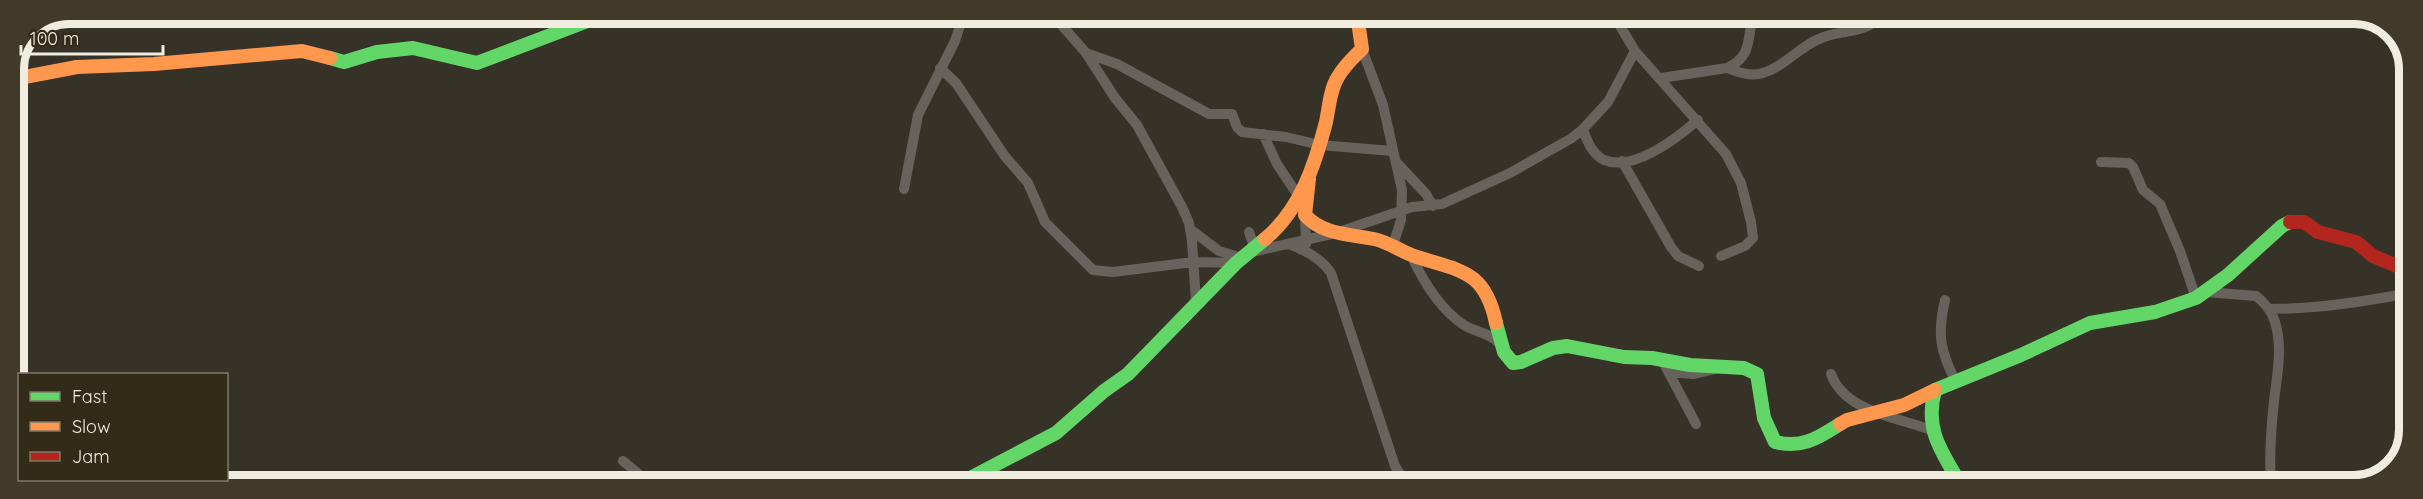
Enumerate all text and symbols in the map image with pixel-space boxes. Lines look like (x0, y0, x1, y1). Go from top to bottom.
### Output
scale bar (21, 18, 164, 56)
text: 100 m (30, 27, 79, 50)
legend (18, 373, 228, 481)
text: Fast (72, 385, 107, 408)
text: Slow (72, 415, 110, 438)
text: Jam (72, 445, 110, 468)

